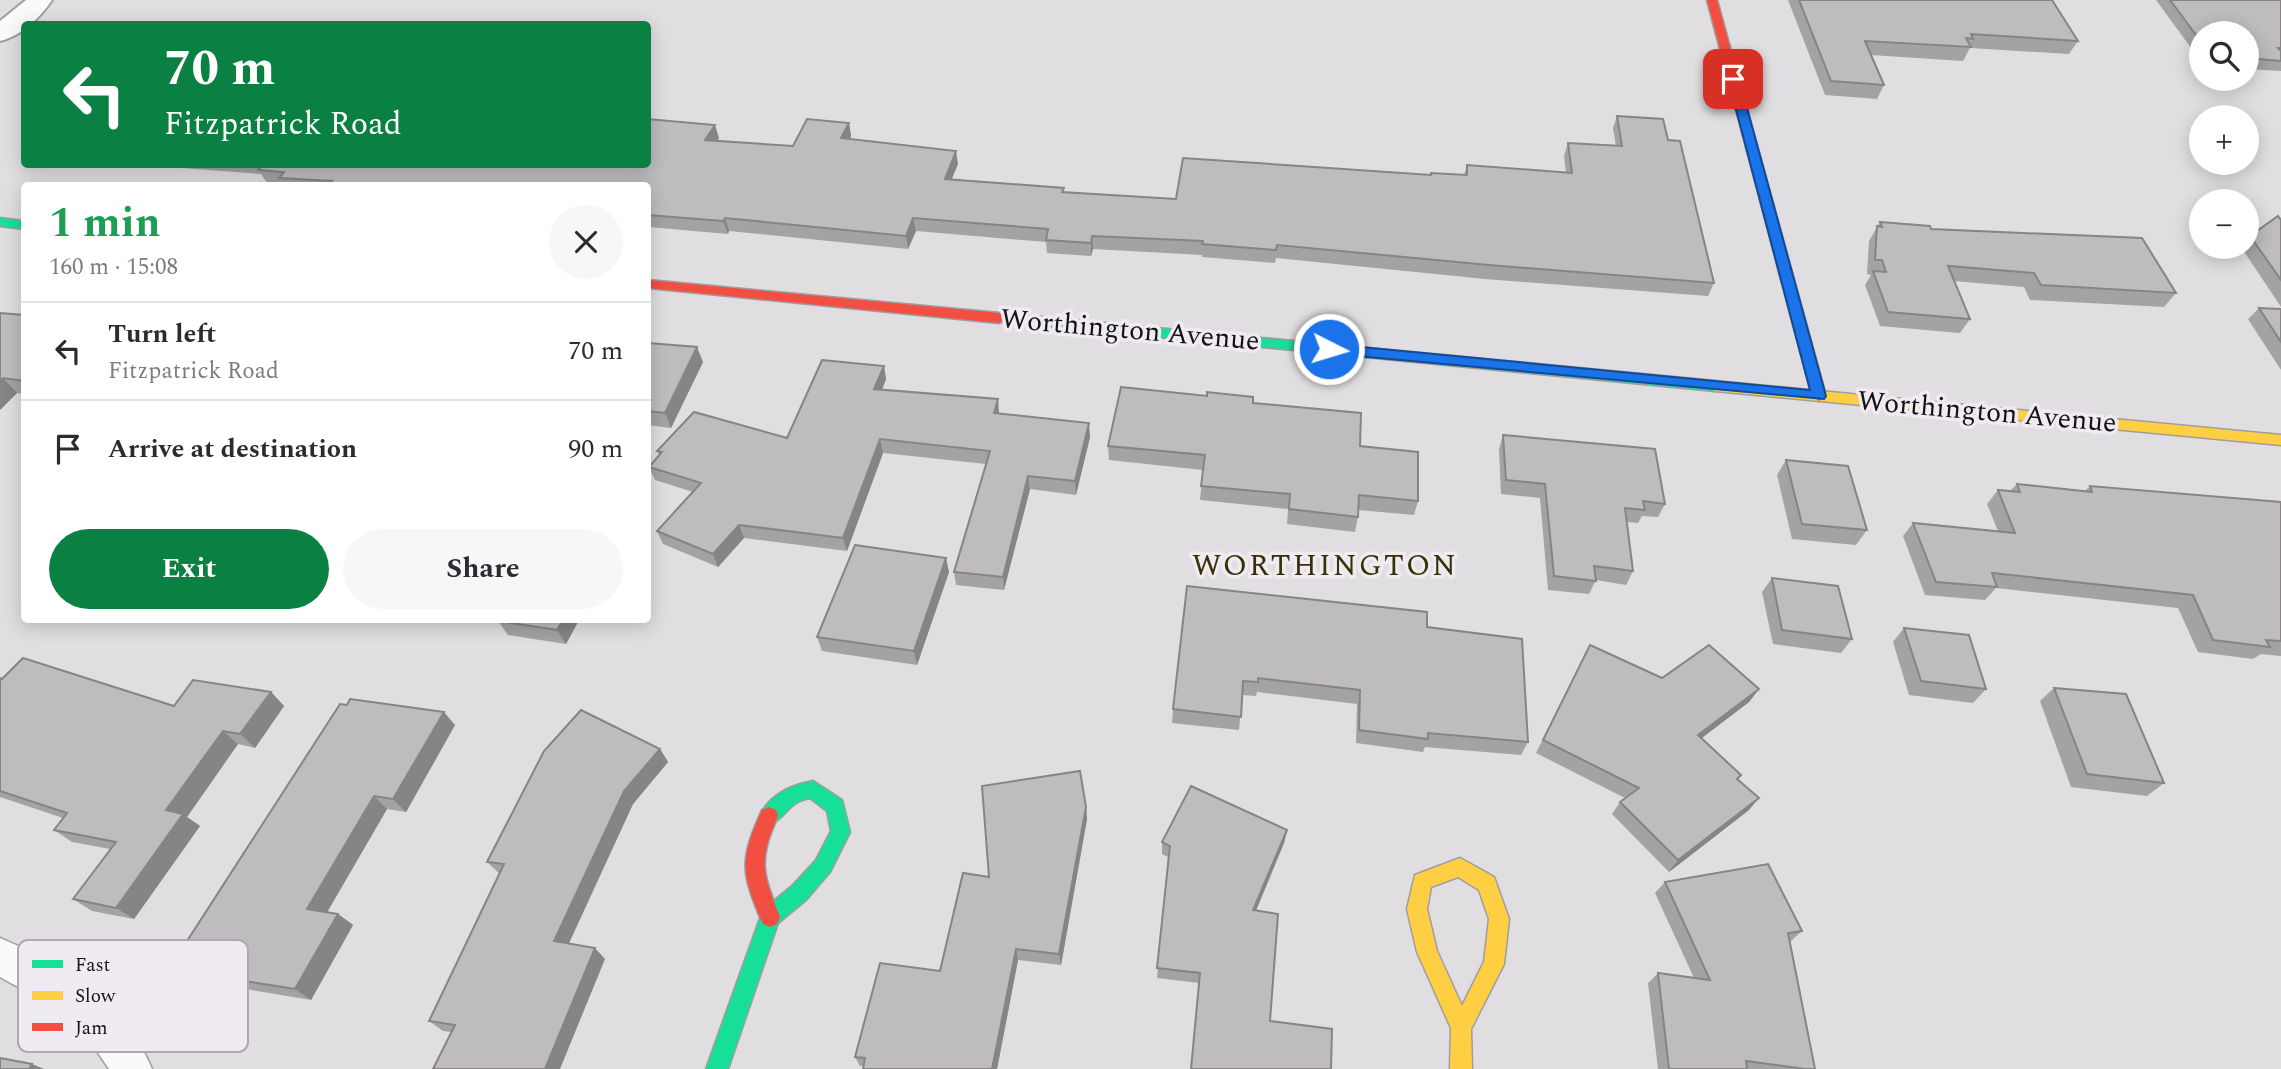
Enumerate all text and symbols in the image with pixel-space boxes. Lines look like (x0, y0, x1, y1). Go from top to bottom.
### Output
map controls (2189, 21, 2259, 259)
button: search (2189, 21, 2259, 91)
text: 70 m (164, 32, 275, 107)
icon: left (49, 49, 140, 140)
pin (1703, 49, 1763, 109)
icon: arrive (1714, 60, 1752, 98)
text: Fitzpatrick Road (164, 100, 402, 149)
button: + (2189, 105, 2259, 175)
button: − (2189, 189, 2259, 259)
text: 1 min (49, 192, 161, 255)
button: close (549, 205, 623, 279)
text: 160 m · 15:08 (49, 250, 178, 285)
street label: Worthington Avenue (999, 297, 1261, 363)
position arrow (1292, 312, 1366, 386)
text: Turn left (108, 314, 216, 354)
text: 70 m (568, 331, 623, 371)
icon: left (49, 332, 87, 370)
text: Fitzpatrick Road (108, 354, 279, 389)
street label: Worthington Avenue (1856, 379, 2118, 445)
text: Arrive at destination (108, 429, 357, 469)
text: 90 m (568, 429, 623, 469)
icon: arrive (49, 430, 87, 468)
button: Exit (49, 529, 329, 609)
button: Share (343, 529, 623, 609)
district label: WORTHINGTON (1192, 543, 1458, 589)
legend (18, 940, 248, 1052)
text: Fast (75, 951, 111, 980)
text: Slow (75, 982, 116, 1011)
text: Jam (75, 1014, 107, 1043)

